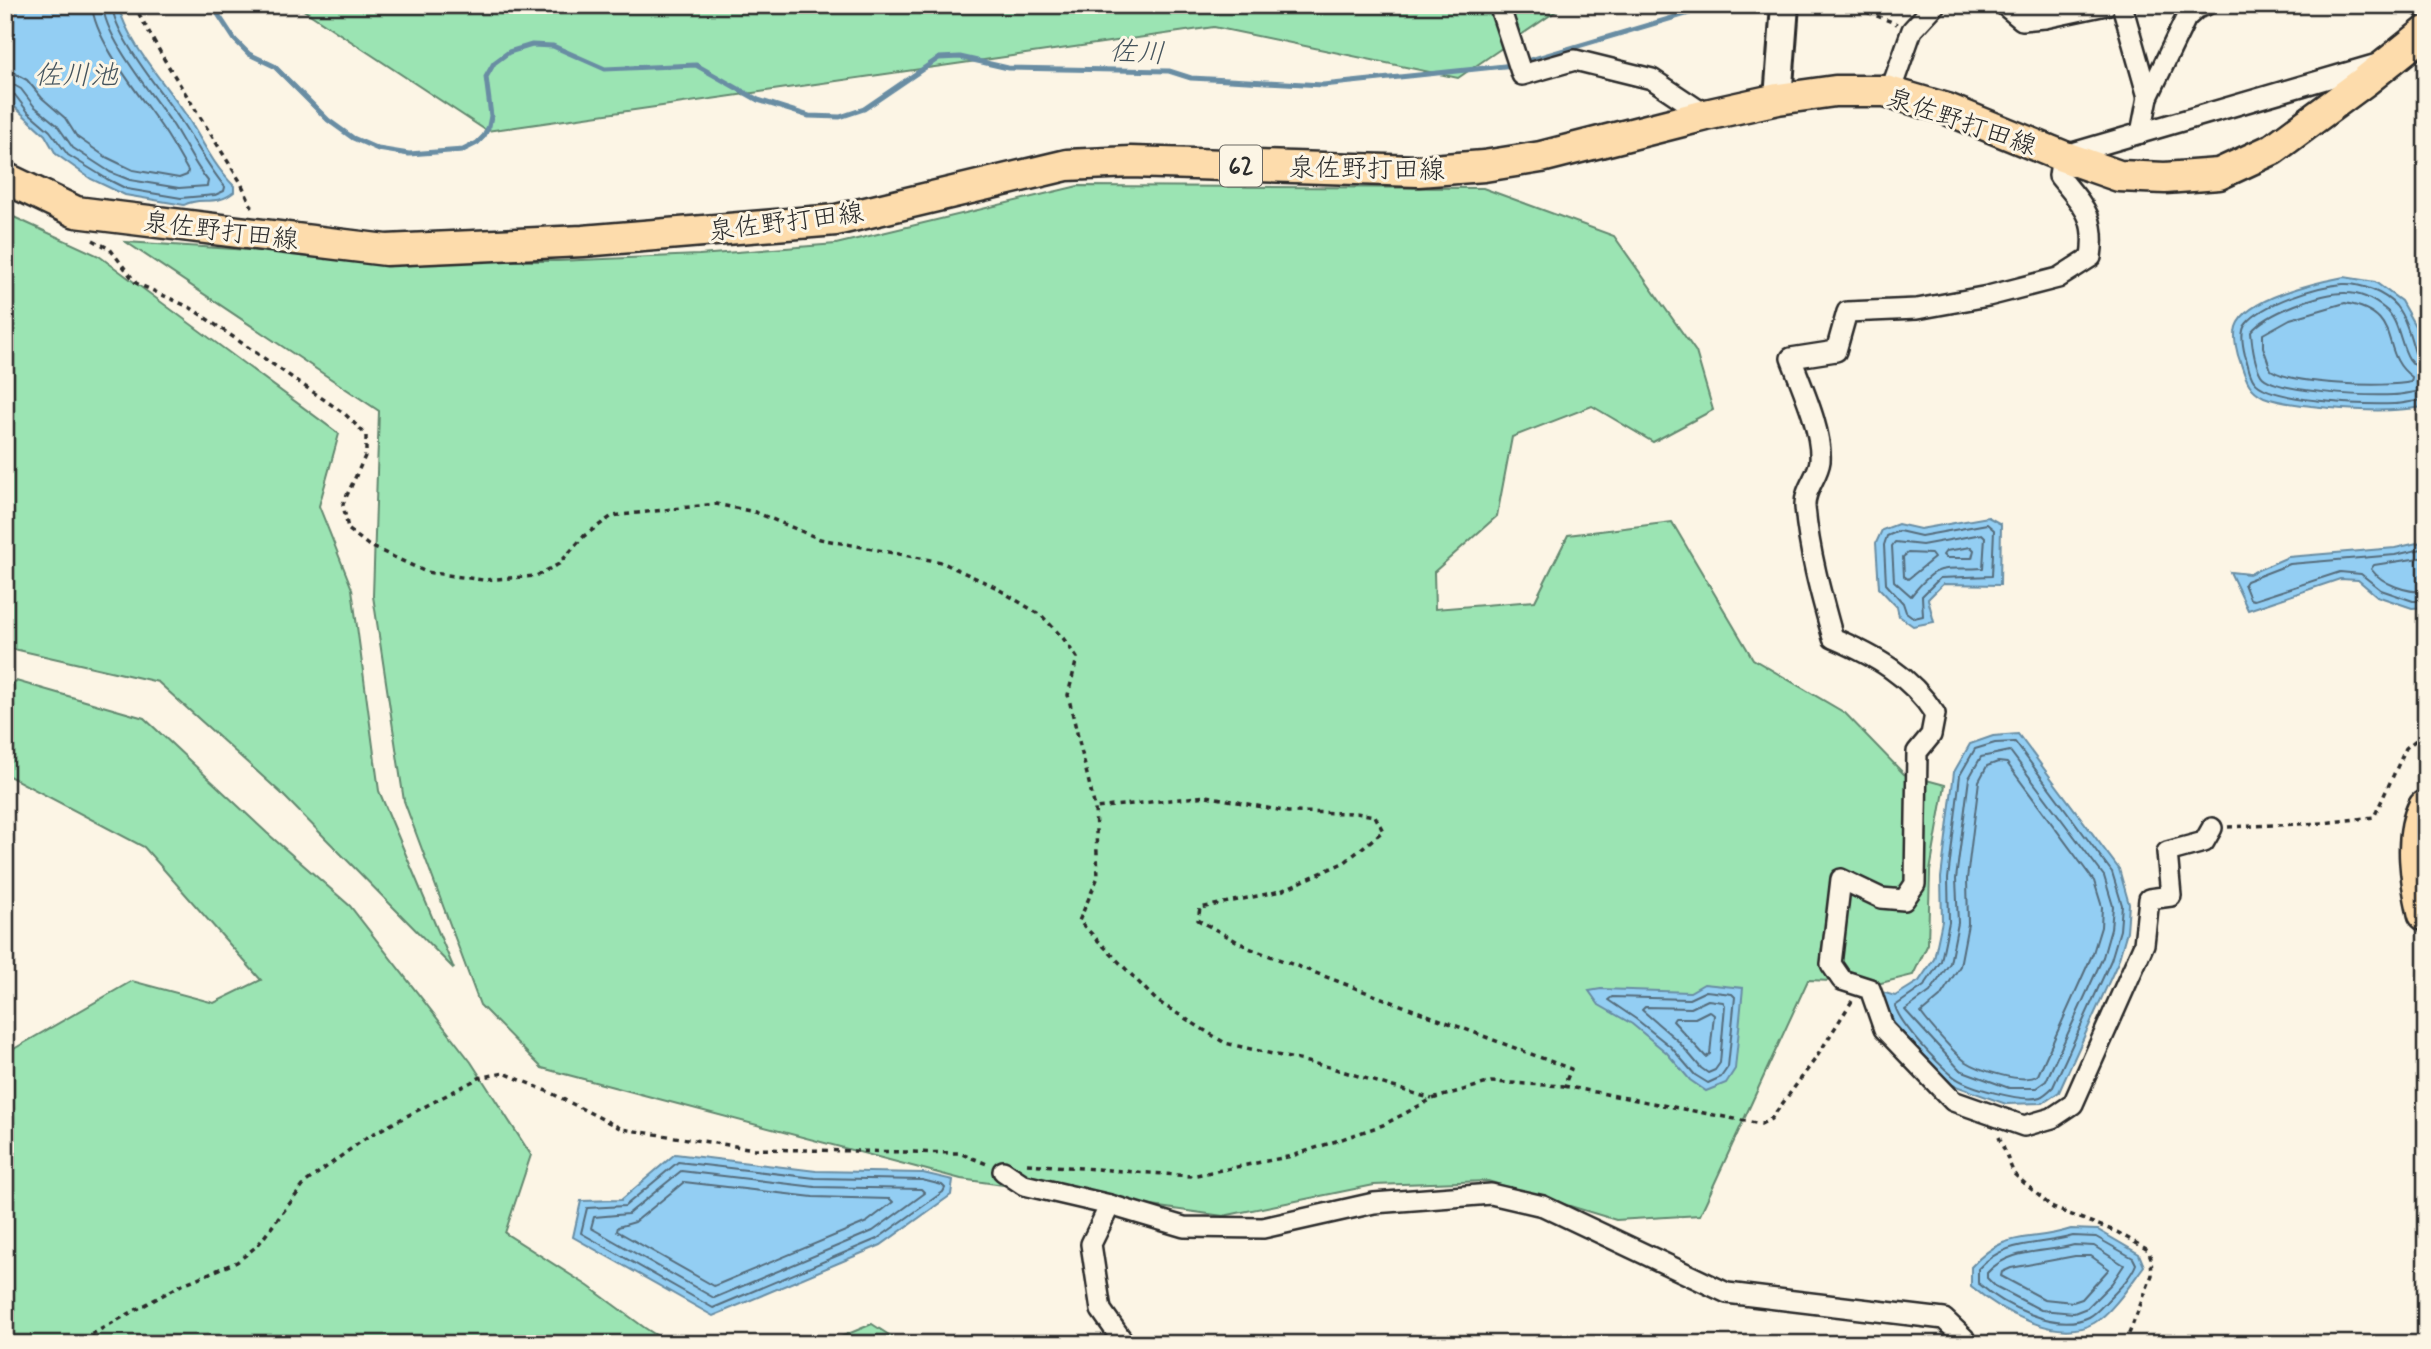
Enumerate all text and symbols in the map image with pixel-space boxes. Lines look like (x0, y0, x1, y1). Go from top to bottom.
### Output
water label: 佐川 (1108, 34, 1166, 73)
water label: 佐川池 (34, 58, 119, 95)
street label: 泉佐野打田線 (1882, 81, 2041, 164)
road number: 62 (1220, 146, 1262, 186)
street label: 泉佐野打田線 (1289, 152, 1445, 188)
street label: 泉佐野打田線 (707, 197, 866, 249)
street label: 泉佐野打田線 (141, 206, 300, 258)

